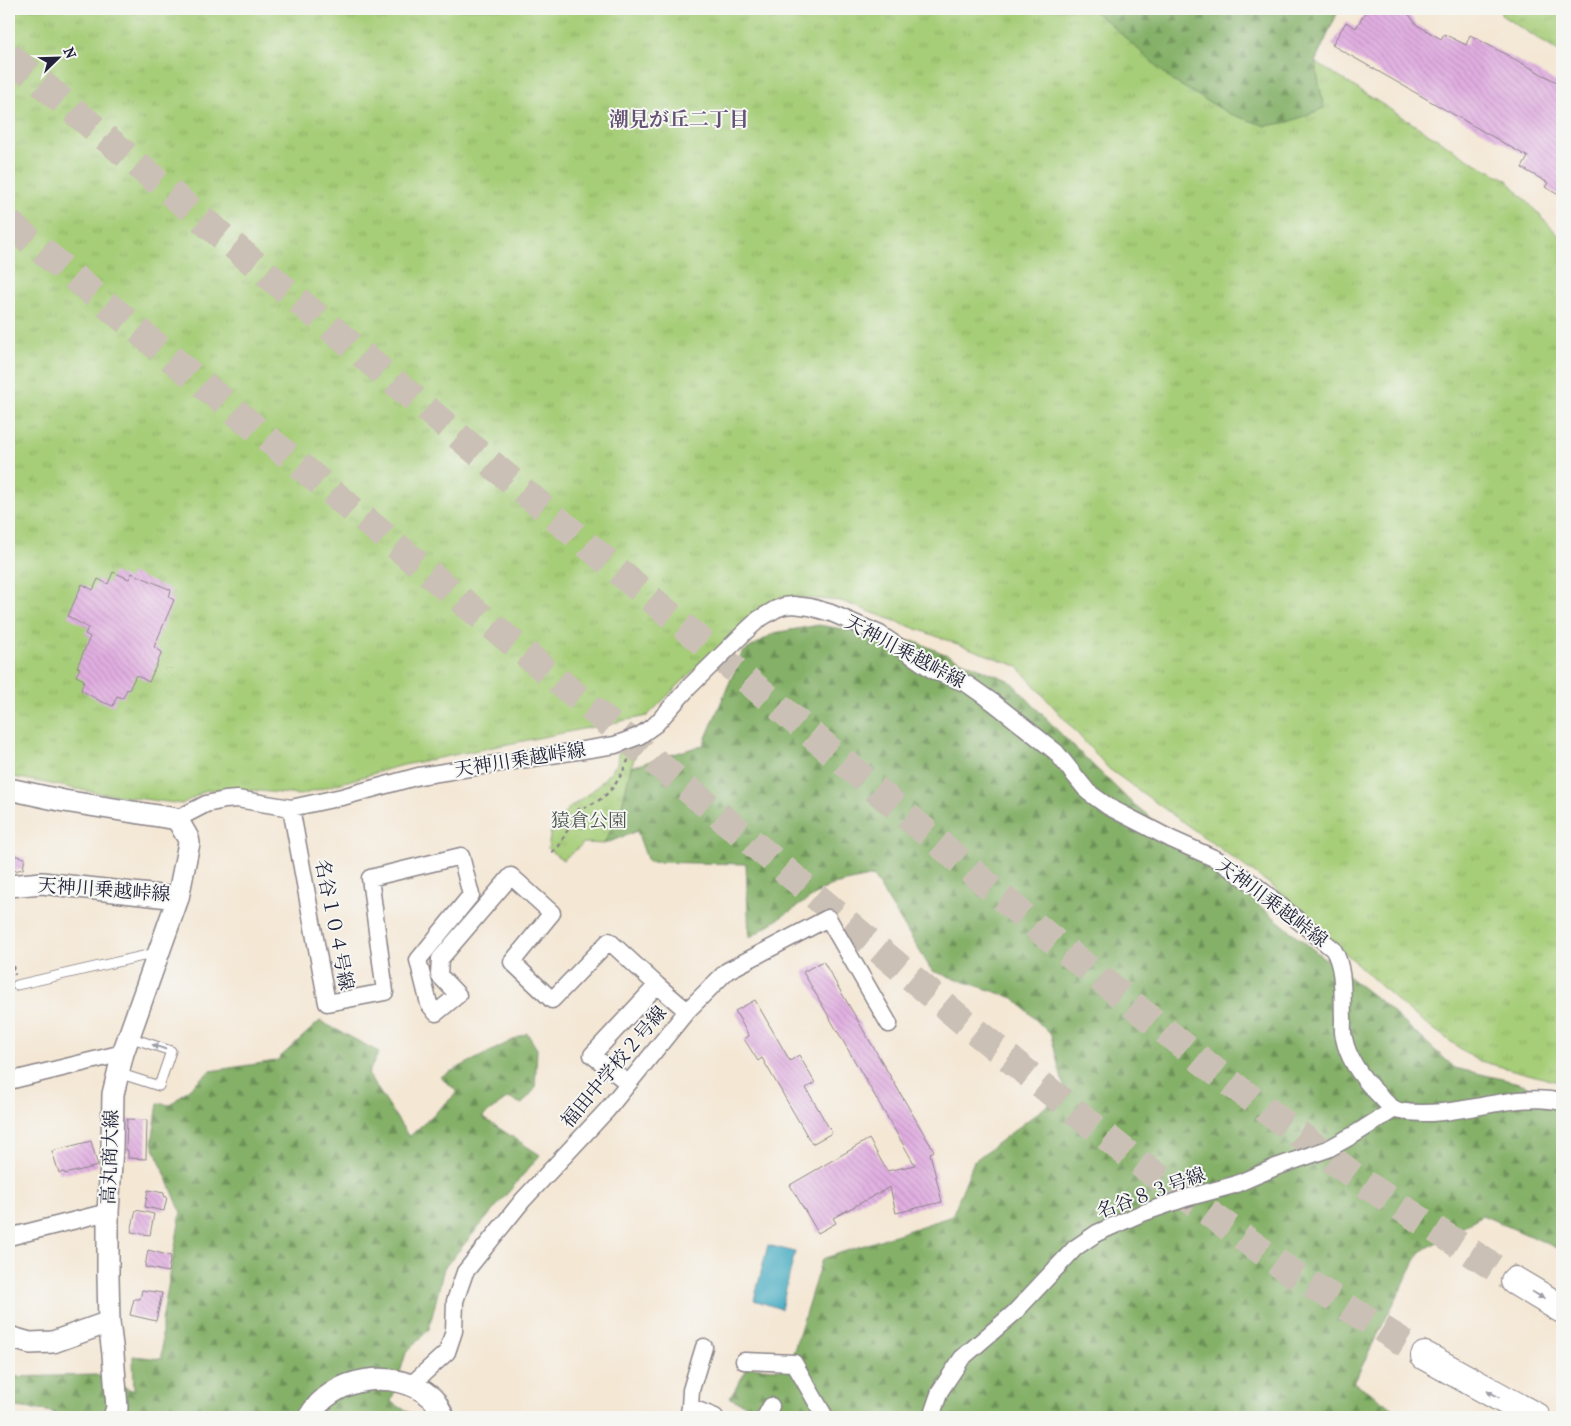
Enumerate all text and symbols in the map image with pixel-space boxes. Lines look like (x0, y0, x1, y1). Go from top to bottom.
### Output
north arrow (32, 32, 82, 82)
text: N (60, 45, 80, 62)
district label: 潮見が丘二丁目 (609, 108, 749, 131)
street label: 天神川乗越峠線 (841, 611, 969, 693)
street label: 天神川乗越峠線 (453, 739, 587, 781)
park label: 猿倉公園 (551, 810, 627, 832)
street label: 天神川乗越峠線 (1212, 854, 1332, 952)
street label: 名谷１０４号線 (311, 858, 357, 992)
street label: 天神川乗越峠線 (37, 874, 171, 906)
street label: 福田中学校２号線 (557, 1002, 671, 1132)
one-way arrow (152, 1043, 167, 1050)
street label: 高丸商大線 (97, 1109, 123, 1205)
street label: 名谷８３号線 (1094, 1163, 1208, 1223)
one-way arrow (1531, 1291, 1546, 1299)
one-way arrow (1487, 1389, 1500, 1398)

